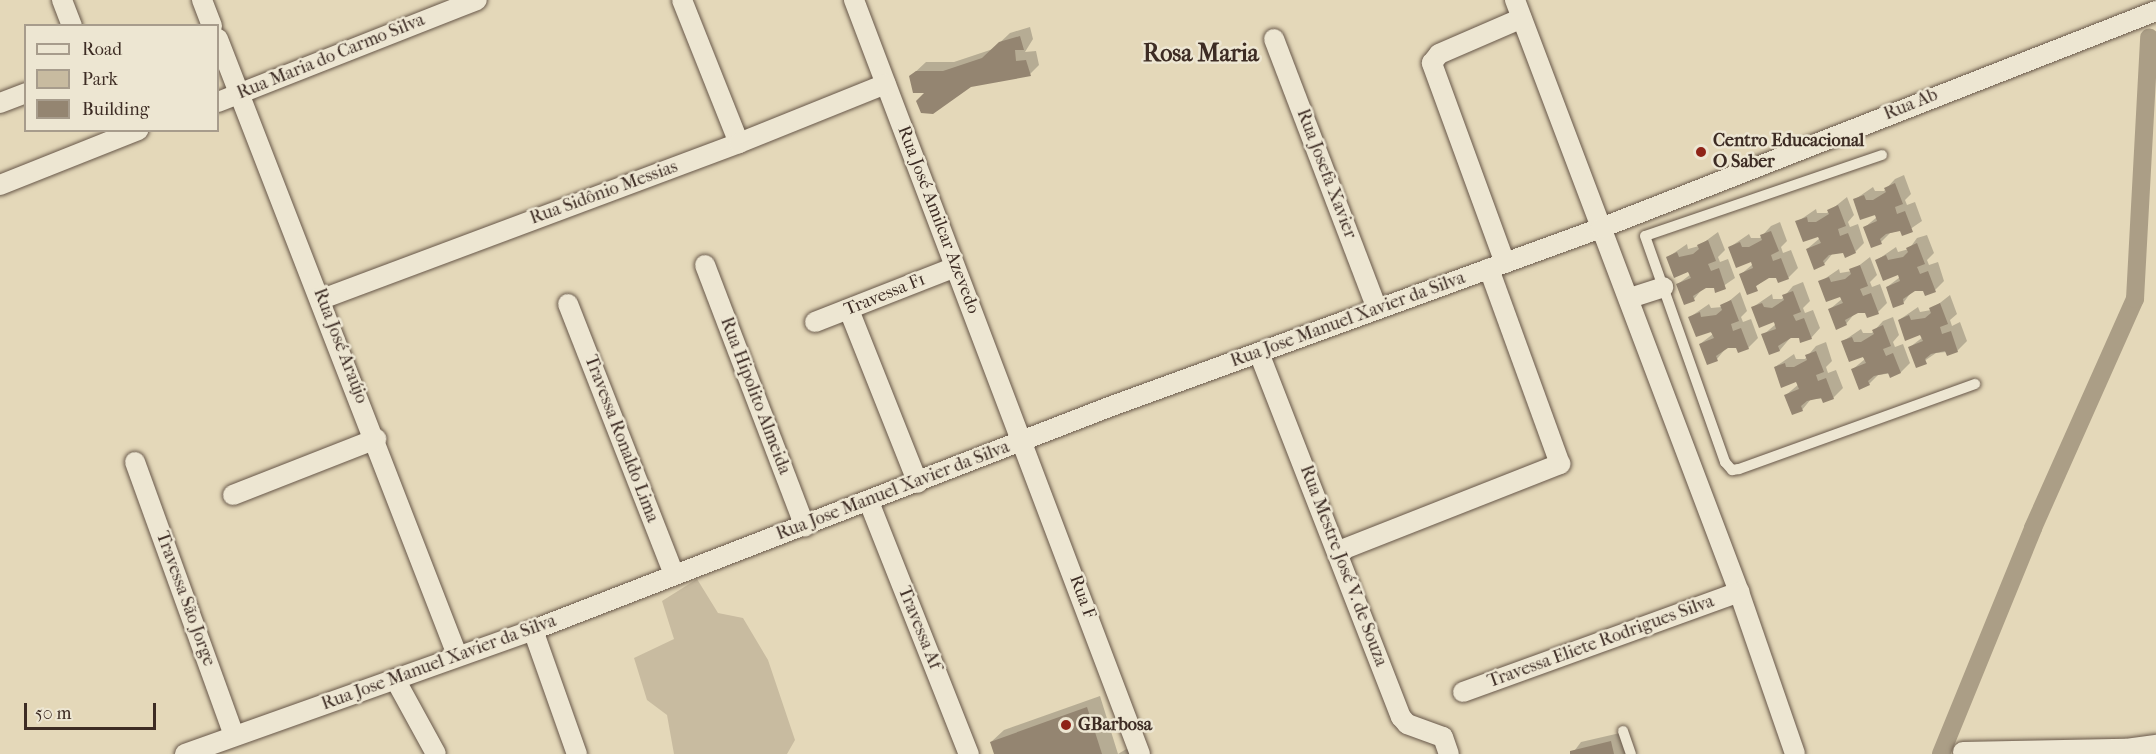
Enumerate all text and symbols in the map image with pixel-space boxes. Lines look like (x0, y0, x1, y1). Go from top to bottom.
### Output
street label: Rua Maria do Carmo Silva (234, 9, 428, 105)
legend (24, 24, 219, 132)
text: Road (82, 39, 122, 60)
district label: Rosa Maria (1143, 40, 1259, 68)
text: Park (82, 69, 118, 90)
street label: Rua Ab (1881, 84, 1941, 126)
text: Building (82, 99, 149, 120)
street label: Rua Josefa Xavier (1291, 106, 1361, 242)
street label: Rua José Amilcar Azevedo (892, 123, 984, 317)
place label: Centro Educacional O Saber (1713, 131, 1864, 174)
marker: Centro Educacional O Saber (1694, 145, 1708, 159)
street label: Rua Sidônio Messias (527, 156, 681, 230)
street label: Rua Jose Manuel Xavier da Silva (1228, 267, 1468, 373)
street label: Travessa F1 (841, 269, 929, 321)
street label: Rua José Araújo (308, 285, 372, 407)
street label: Rua Hipolito Almeida (715, 314, 795, 478)
street label: Travessa Ronaldo Lima (579, 352, 663, 526)
street label: Rua Jose Manuel Xavier da Silva (773, 436, 1013, 546)
street label: Rua Mestre José V. de Souza (1295, 462, 1391, 670)
street label: Travessa São Jorge (151, 529, 219, 669)
street label: Rua F (1064, 572, 1100, 622)
street label: Travessa Af (893, 584, 945, 672)
street label: Travessa Eliete Rodrigues Silva (1485, 591, 1717, 693)
street label: Rua Jose Manuel Xavier da Silva (319, 610, 559, 716)
scale bar (27, 691, 159, 729)
text: 50 m (35, 703, 71, 724)
place label: GBarbosa (1078, 714, 1152, 736)
marker: GBarbosa (1059, 718, 1073, 732)

